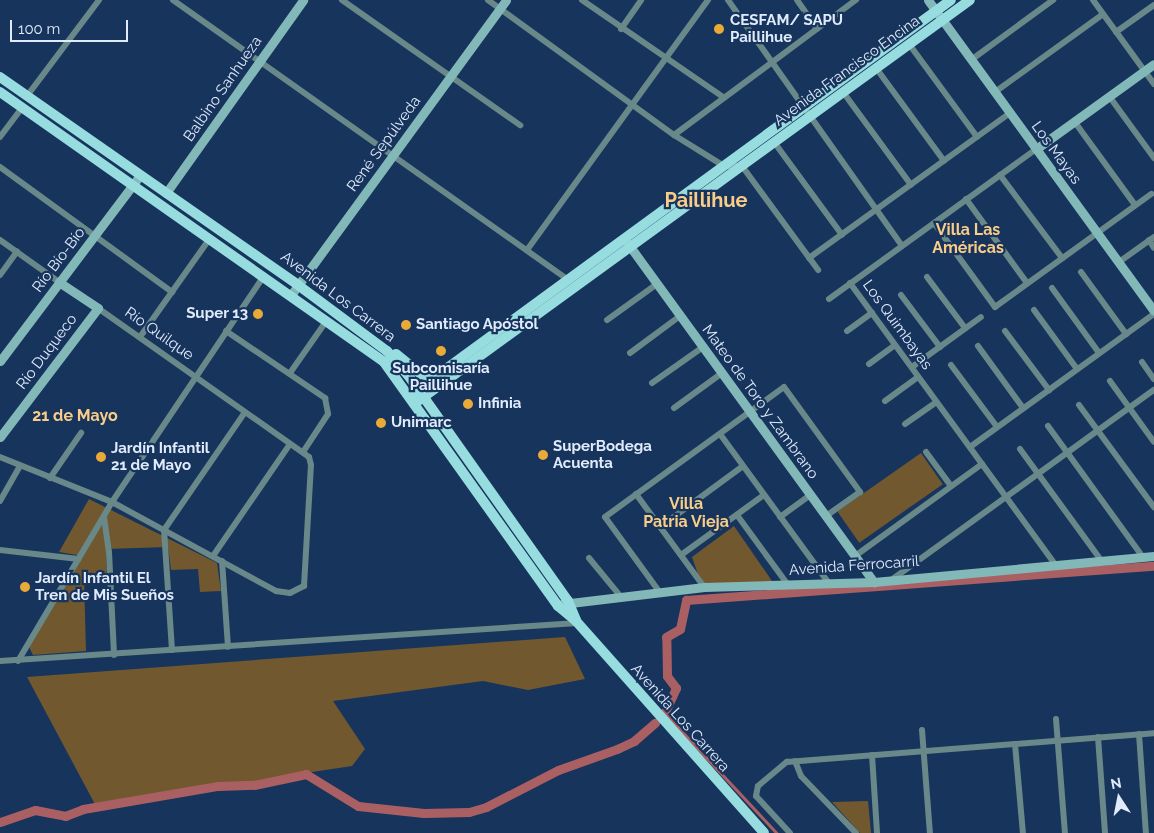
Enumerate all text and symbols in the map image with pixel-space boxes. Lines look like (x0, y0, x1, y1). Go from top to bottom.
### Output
scale bar (12, 10, 130, 42)
place label: CESFAM/ SAPU Paillihue (730, 11, 843, 46)
street label: Avenida Francisco Encina (771, 12, 923, 130)
text: 100 m (18, 20, 60, 38)
marker: CESFAM/ SAPU Paillihue (712, 22, 726, 36)
street label: Balbino Sanhueza (180, 33, 266, 145)
street label: René Sepúlveda (343, 93, 425, 195)
street label: Los Mayas (1027, 118, 1085, 188)
district label: Paillihue (664, 188, 748, 212)
district label: Villa Las Américas (932, 220, 1004, 258)
street label: Río Bío-Bío (29, 224, 89, 296)
street label: Avenida Los Carrera (277, 248, 399, 346)
street label: Los Quimbayas (858, 277, 936, 373)
street label: Río Quilque (121, 304, 197, 364)
place label: Super 13 (186, 305, 248, 323)
marker: Super 13 (252, 308, 264, 320)
street label: Río Duqueco (13, 311, 81, 393)
place label: Santiago Apóstol (416, 316, 539, 334)
marker: Santiago Apóstol (400, 319, 412, 331)
street label: Mateo de Toro y Zambrano (698, 321, 822, 483)
marker: Subcomisaría Paillihue (435, 345, 447, 357)
place label: Subcomisaría Paillihue (392, 359, 490, 394)
place label: Infinia (478, 395, 521, 413)
marker: Infinia (462, 398, 474, 410)
district label: 21 de Mayo (32, 406, 118, 426)
place label: Unimarc (391, 414, 452, 432)
marker: Unimarc (375, 417, 387, 429)
place label: SuperBodega Acuenta (553, 437, 652, 472)
place label: Jardín Infantil 21 de Mayo (111, 439, 210, 474)
marker: SuperBodega Acuenta (537, 449, 549, 461)
marker: Jardín Infantil 21 de Mayo (95, 451, 107, 463)
district label: Villa Patria Vieja (643, 494, 729, 532)
street label: Avenida Ferrocarril (788, 552, 920, 580)
place label: Jardín Infantil El Tren de Mis Sueños (35, 569, 174, 604)
marker: Jardín Infantil El Tren de Mis Sueños (19, 581, 31, 593)
street label: Avenida Los Carrera (627, 660, 733, 776)
north arrow (1094, 773, 1144, 823)
text: N (1109, 774, 1123, 792)

